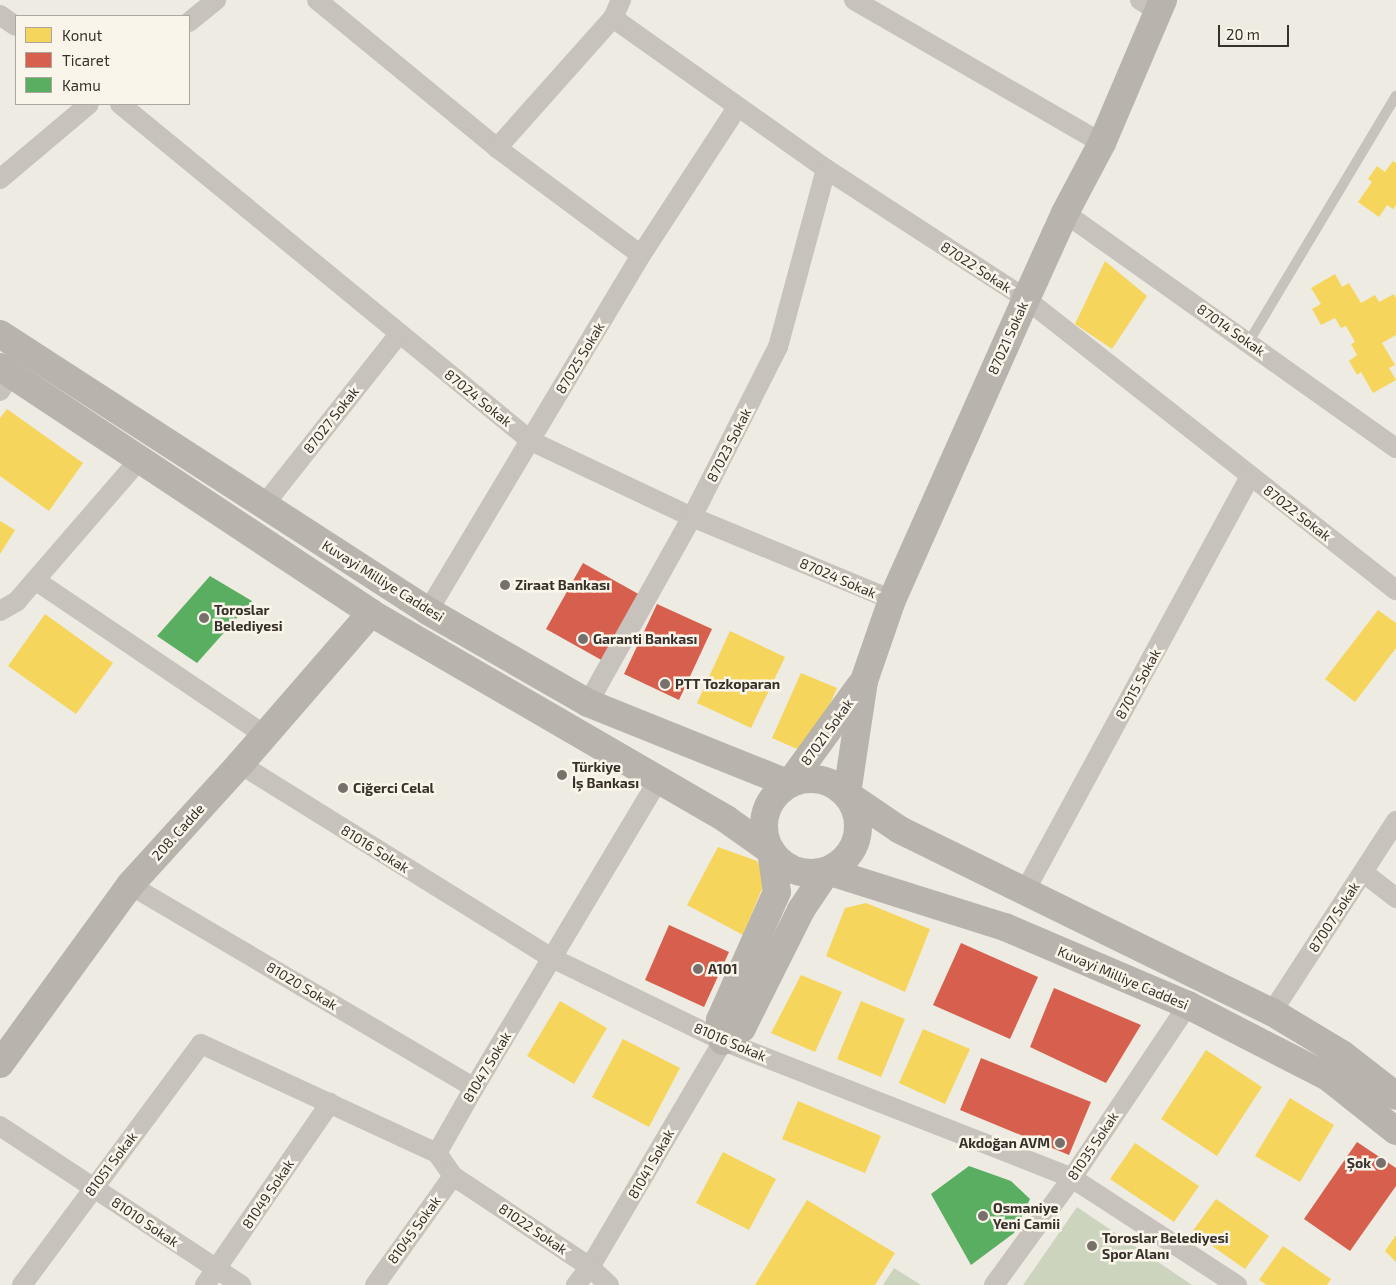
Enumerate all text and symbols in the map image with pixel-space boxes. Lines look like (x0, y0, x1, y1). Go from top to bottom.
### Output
legend (15, 15, 190, 105)
scale bar (1221, 15, 1292, 47)
text: 20 m (1226, 25, 1260, 43)
text: Konut (62, 26, 102, 44)
text: Ticaret (62, 51, 110, 69)
text: Kamu (62, 76, 101, 94)
street label: 87022 Sokak (938, 238, 1014, 296)
street label: 87021 Sokak (984, 299, 1032, 377)
street label: 87014 Sokak (1194, 300, 1268, 360)
street label: 87025 Sokak (552, 319, 608, 397)
street label: 87024 Sokak (441, 366, 515, 430)
street label: 87027 Sokak (300, 383, 362, 457)
street label: 87023 Sokak (703, 405, 755, 485)
street label: 87022 Sokak (1260, 482, 1334, 544)
street label: Kuvayi Milliye Caddesi (319, 537, 447, 625)
street label: 87024 Sokak (797, 554, 879, 602)
place label: Ziraat Bankası (515, 577, 610, 593)
marker: Ziraat Bankası (499, 579, 511, 591)
place label: Toroslar Belediyesi (214, 602, 283, 634)
marker: Toroslar Belediyesi (198, 612, 210, 624)
place label: Garanti Bankası (593, 631, 697, 647)
marker: Garanti Bankası (577, 633, 589, 645)
street label: 87015 Sokak (1112, 646, 1164, 722)
place label: PTT Tozkoparan (675, 676, 781, 692)
marker: PTT Tozkoparan (659, 678, 671, 690)
street label: 87021 Sokak (797, 695, 857, 769)
place label: Türkiye İş Bankası (572, 759, 639, 792)
marker: Türkiye İş Bankası (556, 769, 568, 781)
place label: Ciğerci Celal (353, 780, 434, 796)
marker: Ciğerci Celal (337, 782, 349, 794)
street label: 208. Cadde (148, 800, 208, 864)
street label: 81016 Sokak (338, 821, 412, 877)
street label: 87007 Sokak (1305, 879, 1363, 955)
street label: Kuvayi Milliye Caddesi (1055, 943, 1191, 1013)
street label: 81020 Sokak (264, 958, 340, 1014)
place label: A101 (708, 961, 738, 977)
marker: A101 (692, 963, 704, 975)
street label: 81016 Sokak (691, 1019, 769, 1065)
street label: 81047 Sokak (459, 1029, 515, 1105)
street label: 81035 Sokak (1064, 1109, 1122, 1183)
street label: 81041 Sokak (624, 1126, 678, 1202)
street label: 81051 Sokak (81, 1128, 141, 1200)
place label: Akdoğan AVM (959, 1135, 1050, 1151)
marker: Akdoğan AVM (1054, 1137, 1066, 1149)
place label: Şok (1347, 1155, 1371, 1171)
street label: 81049 Sokak (239, 1156, 297, 1232)
marker: Şok (1375, 1157, 1387, 1169)
street label: 81010 Sokak (108, 1193, 182, 1251)
street label: 81045 Sokak (384, 1193, 444, 1267)
street label: 81022 Sokak (496, 1200, 570, 1258)
place label: Osmaniye Yeni Camii (993, 1200, 1060, 1232)
marker: Osmaniye Yeni Camii (977, 1210, 989, 1222)
place label: Toroslar Belediyesi Spor Alanı (1102, 1230, 1229, 1262)
marker: Toroslar Belediyesi Spor Alanı (1086, 1240, 1098, 1252)

